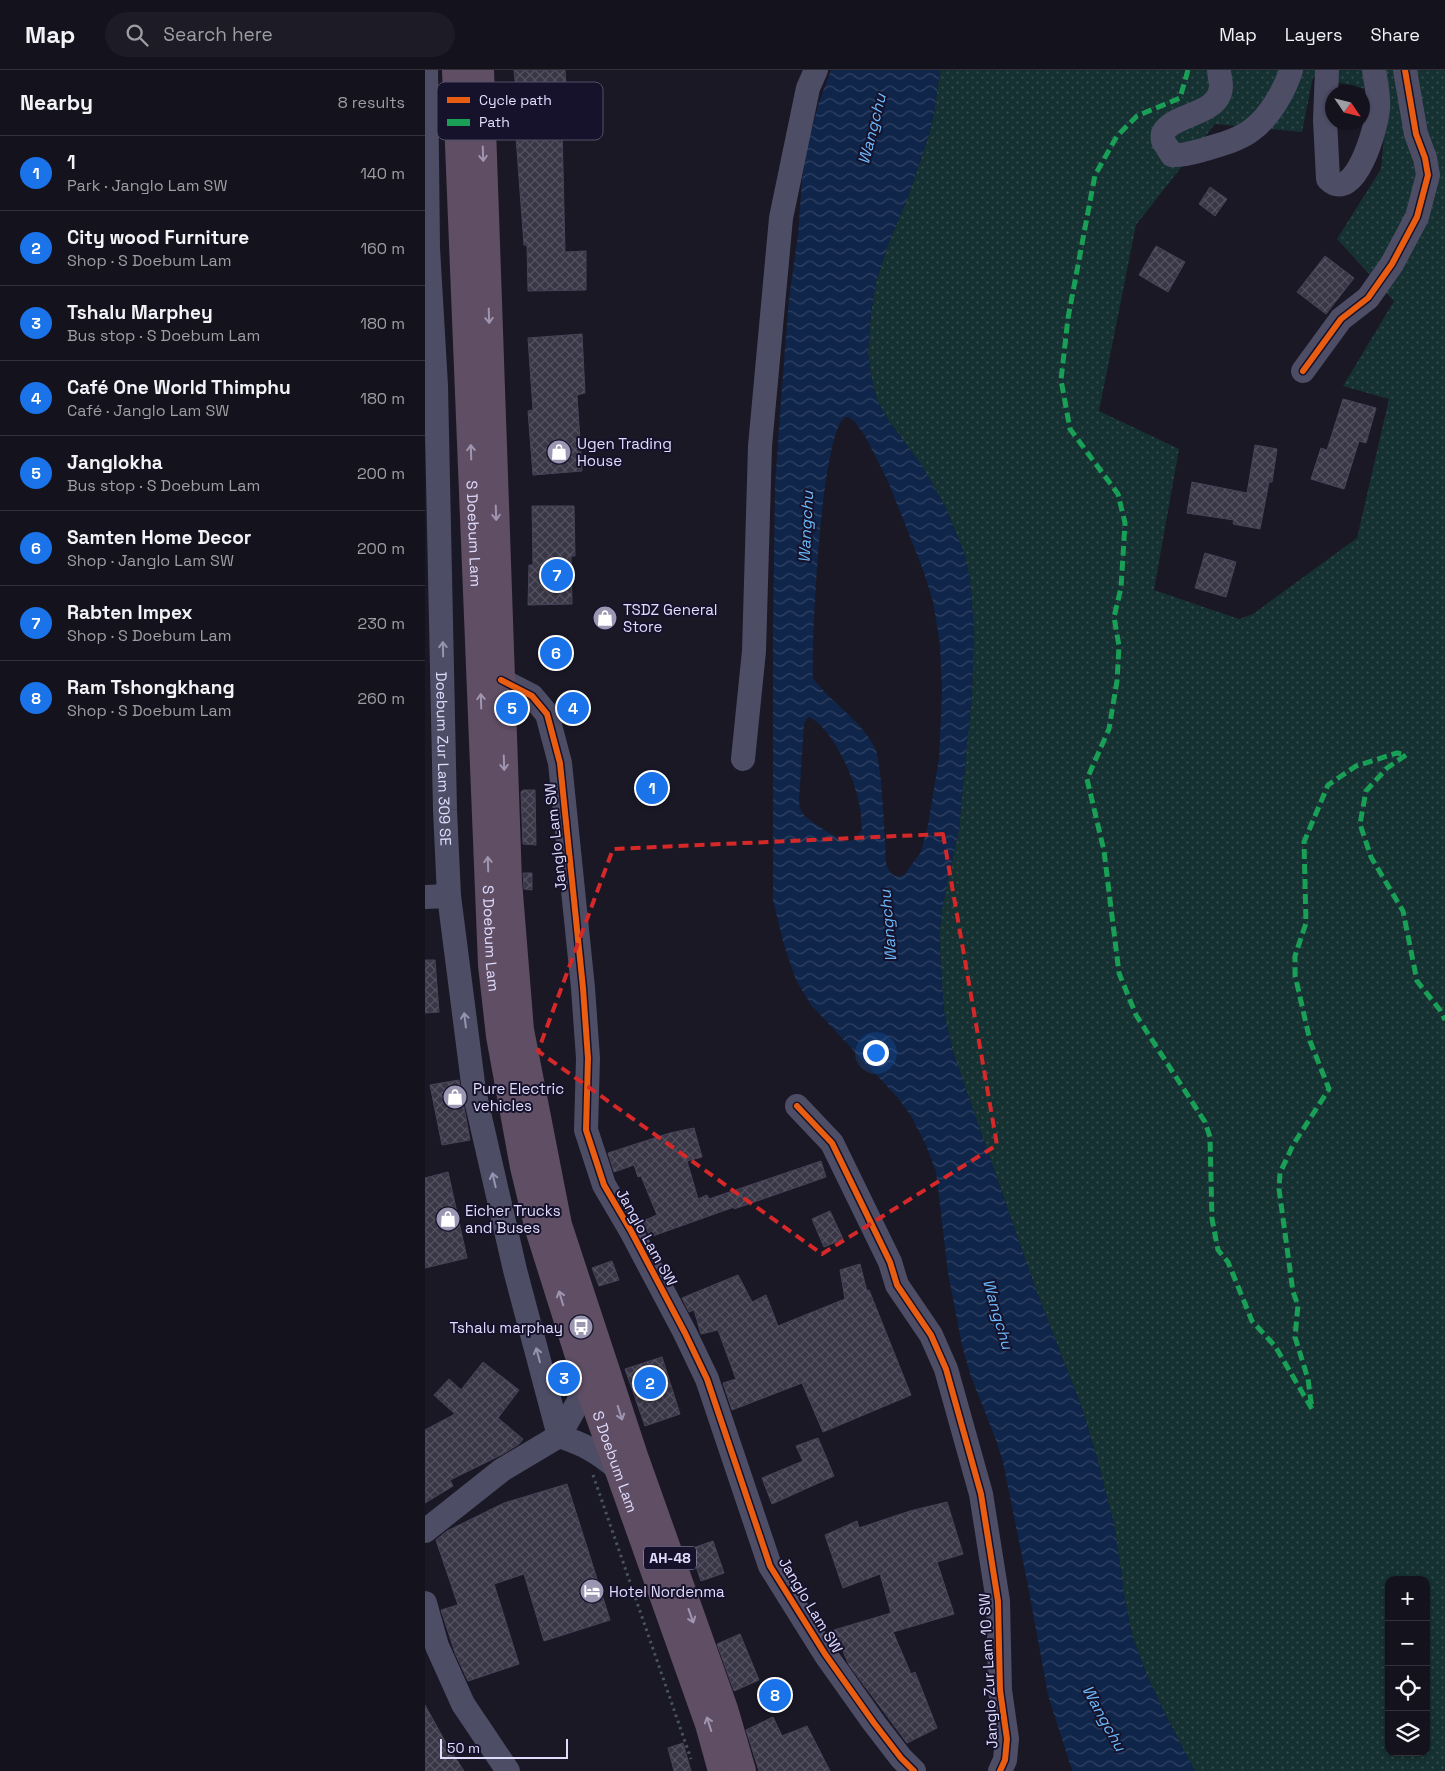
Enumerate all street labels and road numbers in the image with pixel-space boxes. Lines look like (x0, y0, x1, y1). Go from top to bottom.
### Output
street label: S Doebum Lam (463, 480, 486, 587)
street label: Doebum Zur Lam 309 SE (433, 671, 456, 846)
street label: Janglo Lam SW (540, 782, 570, 892)
street label: S Doebum Lam (479, 885, 504, 992)
street label: Janglo Lam SW (612, 1185, 682, 1289)
street label: S Doebum Lam (589, 1408, 642, 1515)
road number: AH-48 (644, 1546, 696, 1570)
street label: Janglo Lam SW (775, 1554, 847, 1656)
street label: Janglo Zur Lam 10 SW (974, 1593, 1002, 1749)

